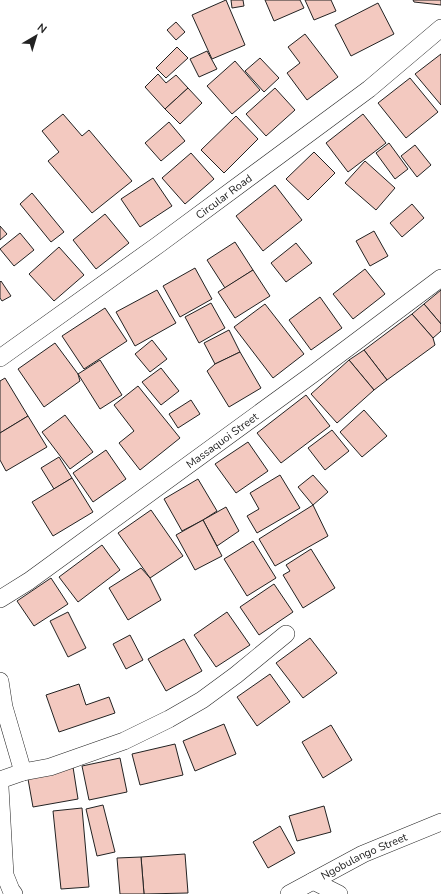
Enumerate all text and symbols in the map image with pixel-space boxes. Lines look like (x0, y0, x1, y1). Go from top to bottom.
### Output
north arrow (16, 16, 56, 56)
text: N (34, 20, 50, 37)
street label: Circular Road (193, 171, 255, 223)
street label: Massaquoi Street (183, 409, 262, 472)
street label: Ngobulango Street (318, 830, 410, 883)

